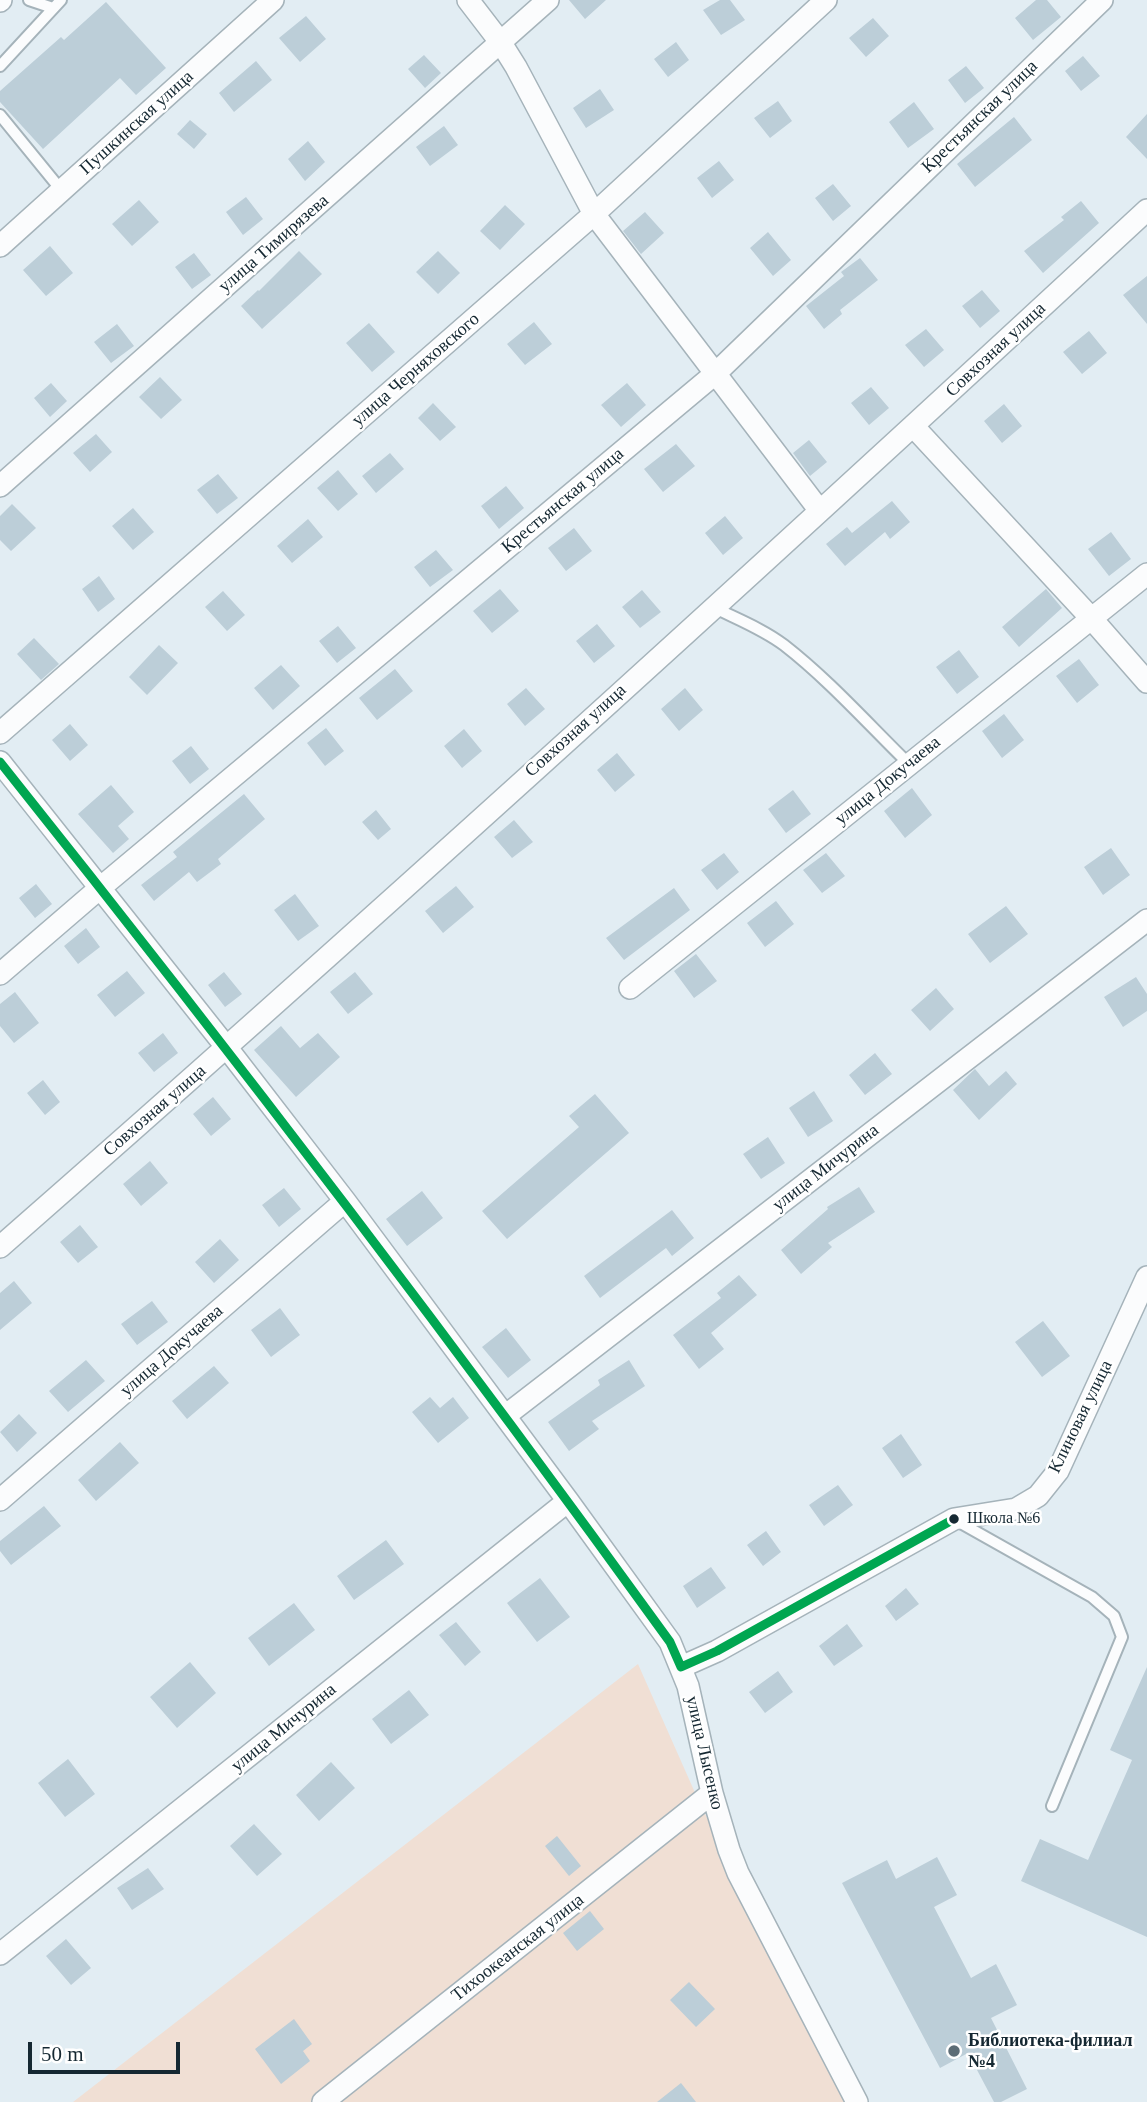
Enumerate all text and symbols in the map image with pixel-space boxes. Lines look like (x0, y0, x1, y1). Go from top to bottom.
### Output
street label: Крестьянская улица (917, 56, 1043, 178)
street label: Пушкинская улица (76, 66, 198, 180)
street label: улица Тимирязева (215, 190, 333, 298)
street label: Совхозная улица (942, 298, 1050, 402)
street label: улица Черняховского (348, 309, 484, 431)
street label: Крестьянская улица (497, 444, 629, 558)
street label: Совхозная улица (521, 680, 631, 782)
street label: улица Докучаева (831, 732, 945, 830)
street label: Совхозная улица (99, 1061, 211, 1161)
street label: улица Мичурина (769, 1120, 883, 1216)
street label: улица Докучаева (116, 1301, 228, 1401)
street label: Клиновая улица (1044, 1357, 1118, 1477)
place label: Школа №6 (967, 1509, 1040, 1529)
marker: Школа №6 (947, 1512, 961, 1526)
street label: улица Мичурина (227, 1679, 341, 1777)
street label: улица Лысенко (680, 1694, 728, 1812)
street label: Тихоокеанская улица (447, 1890, 589, 2006)
scale bar (32, 2028, 184, 2072)
place label: Библиотека-филиал №4 (968, 2030, 1133, 2072)
text: 50 m (41, 2042, 84, 2066)
marker: Библиотека-филиал №4 (946, 2043, 962, 2059)

